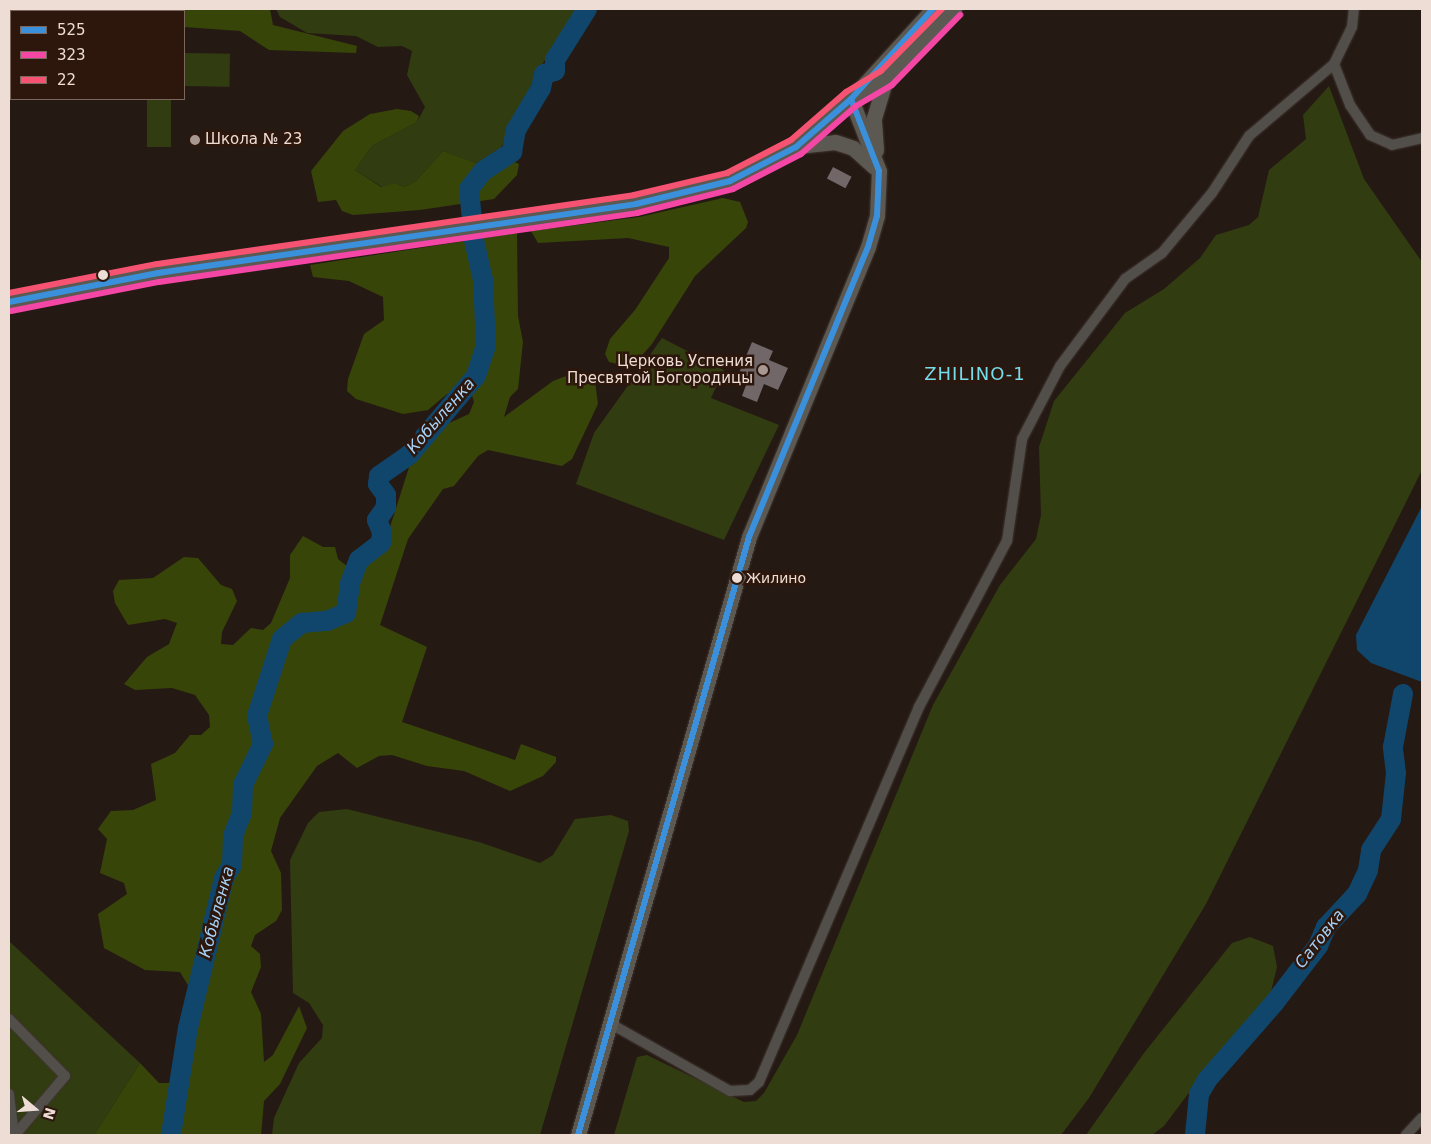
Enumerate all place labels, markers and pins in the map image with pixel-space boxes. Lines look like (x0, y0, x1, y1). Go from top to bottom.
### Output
place label: Школа № 23 (205, 131, 302, 149)
marker: Школа № 23 (189, 134, 201, 146)
unlabelled marker (98, 270, 108, 280)
place label: Церковь Успения Пресвятой Богородицы (567, 352, 753, 387)
marker: Церковь Успения Пресвятой Богородицы (757, 364, 769, 376)
place label: Жилино (746, 570, 806, 586)
marker: Жилино (732, 573, 742, 583)

